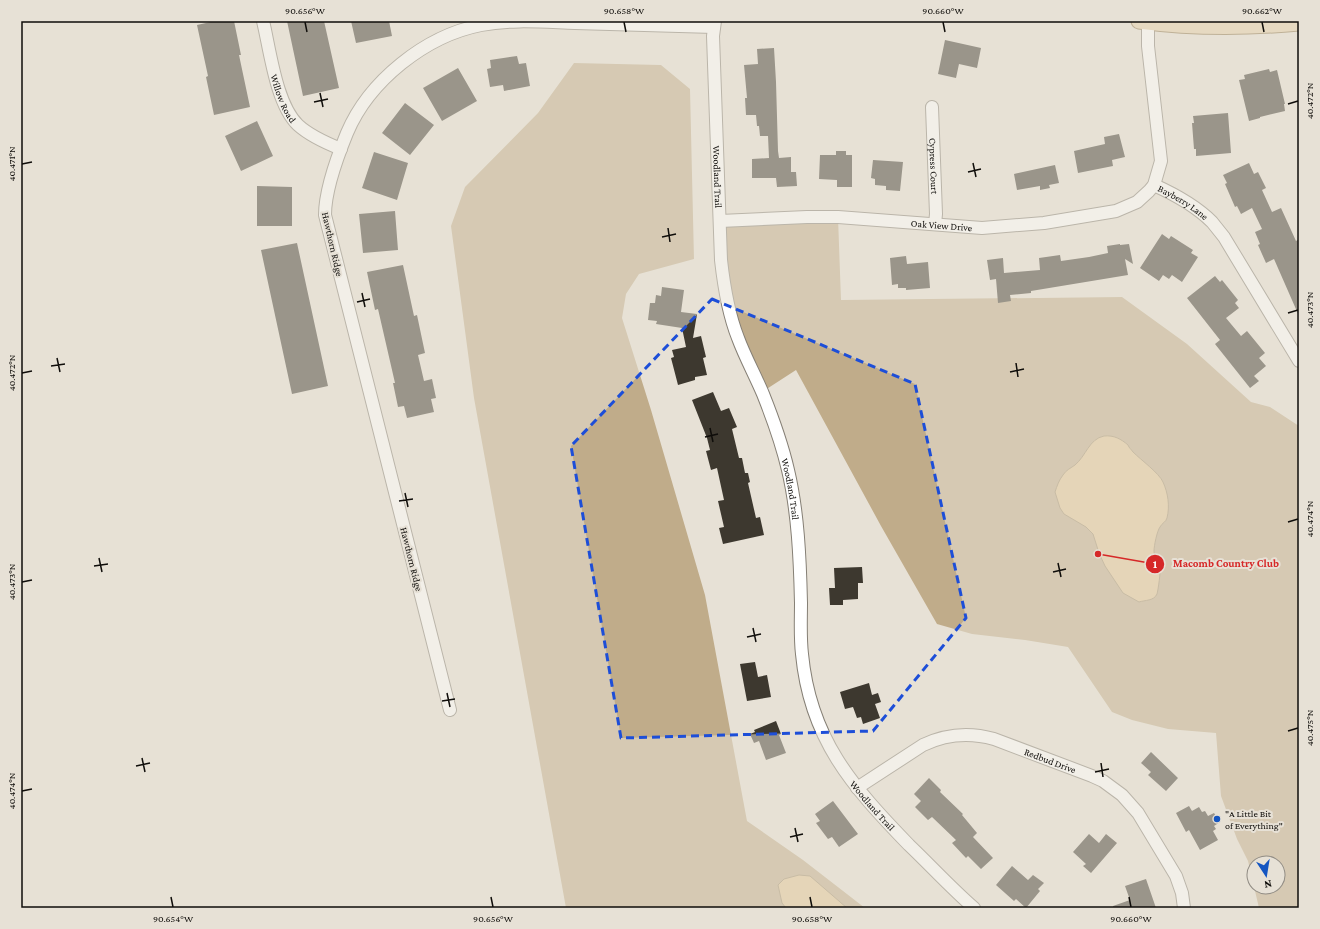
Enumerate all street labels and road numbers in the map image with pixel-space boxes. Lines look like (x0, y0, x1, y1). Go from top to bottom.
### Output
street label: Willow Road (269, 73, 299, 125)
street label: Cypress Court (927, 138, 940, 195)
street label: Woodland Trail (711, 145, 724, 209)
street label: Bayberry Lane (1156, 183, 1211, 222)
street label: Hawthorn Ridge (320, 211, 345, 278)
street label: Oak View Drive (910, 218, 973, 233)
street label: Woodland Trail (779, 457, 801, 521)
street label: Hawthorn Ridge (398, 526, 425, 593)
street label: Redbud Drive (1023, 746, 1078, 776)
street label: Woodland Trail (848, 778, 897, 833)

